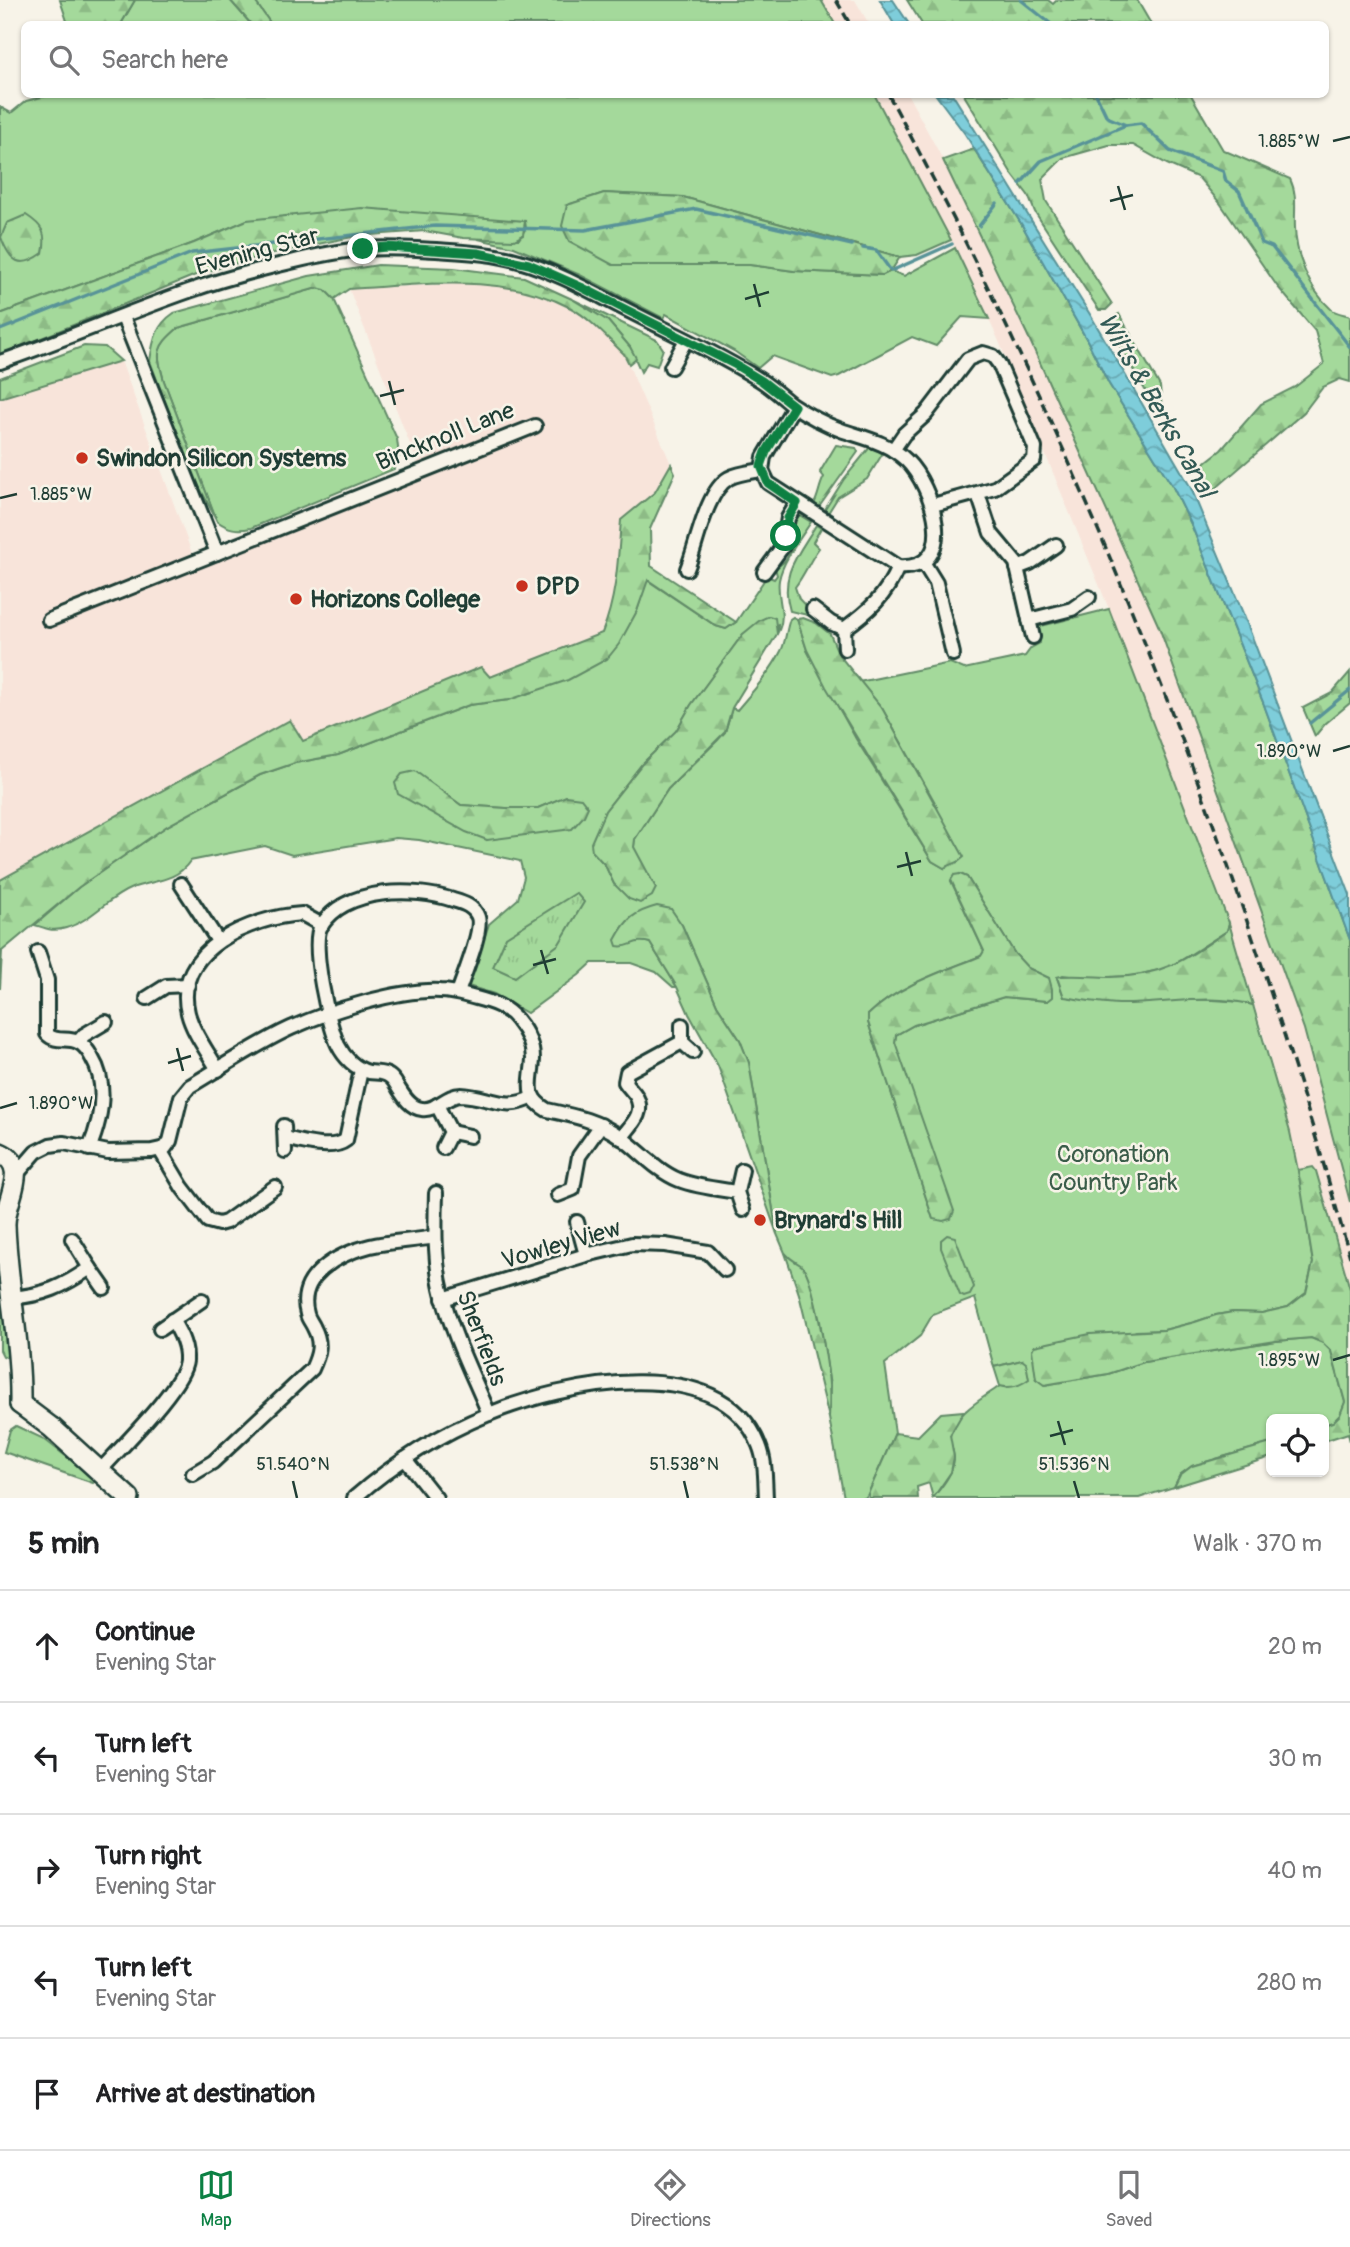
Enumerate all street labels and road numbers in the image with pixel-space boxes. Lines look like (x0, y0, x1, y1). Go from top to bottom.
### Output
street label: Evening Star (192, 221, 322, 282)
street label: Bincknoll Lane (372, 396, 519, 477)
street label: Vowley View (498, 1214, 624, 1275)
street label: Sherfields (450, 1286, 513, 1390)

